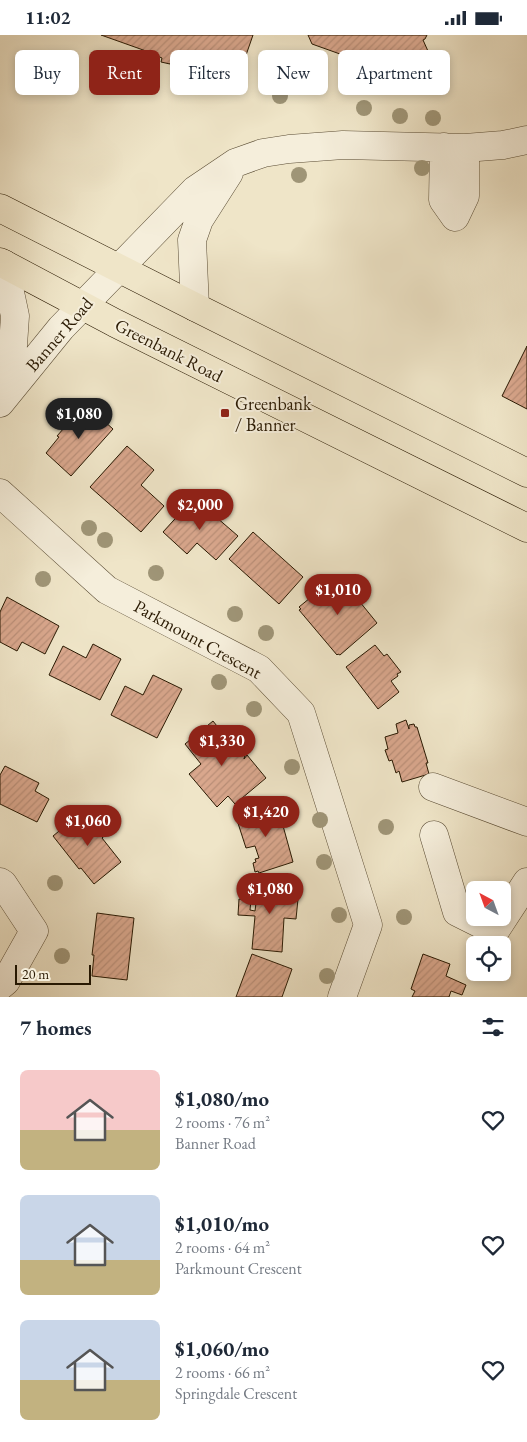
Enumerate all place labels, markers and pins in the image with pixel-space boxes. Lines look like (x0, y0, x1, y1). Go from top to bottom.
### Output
place label: Greenbank / Banner (235, 392, 312, 436)
pin: $1,080 (38, 397, 120, 440)
marker: Greenbank / Banner (219, 407, 231, 419)
pin: $2,000 (159, 489, 241, 531)
pin: $1,010 (297, 573, 379, 616)
pin: $1,330 (181, 725, 263, 767)
pin: $1,420 (225, 795, 307, 838)
pin: $1,060 (47, 805, 129, 847)
pin: $1,080 (229, 873, 311, 915)

